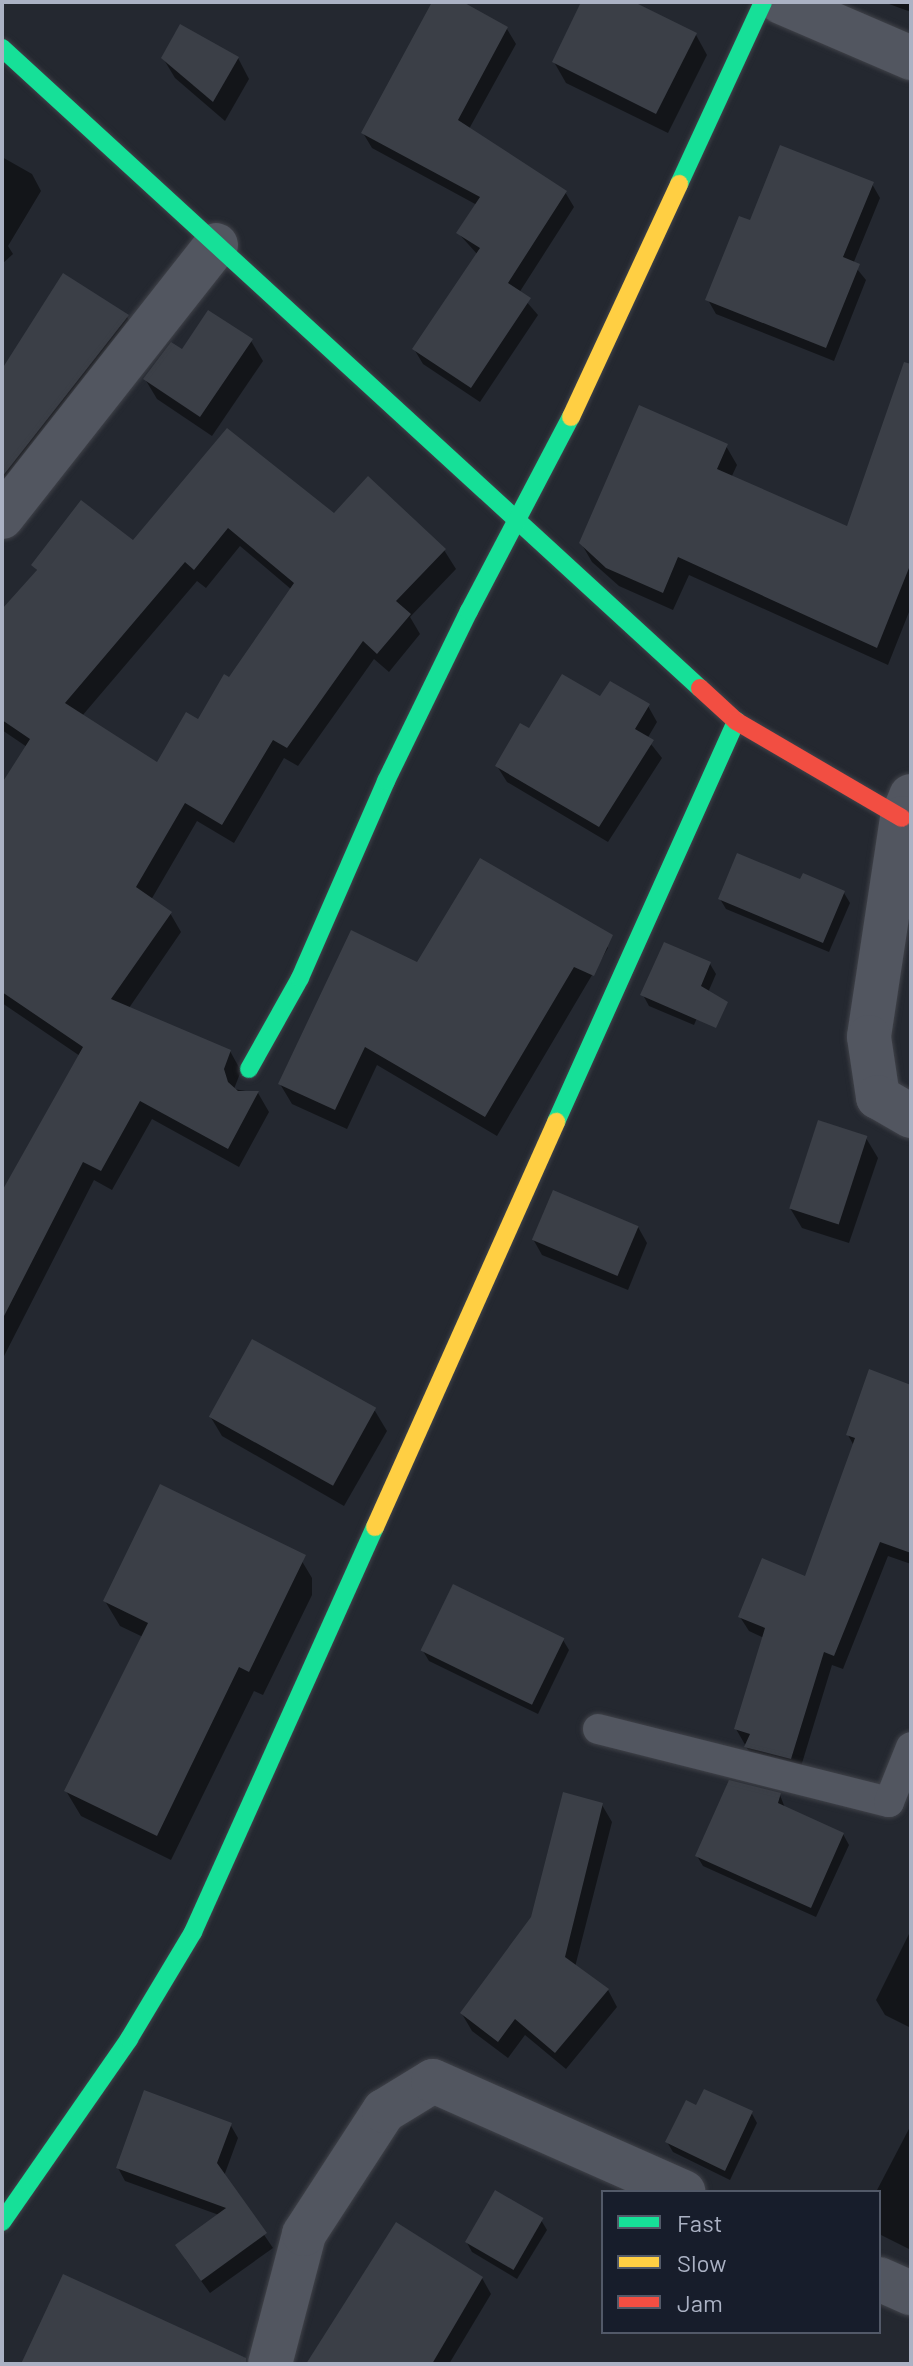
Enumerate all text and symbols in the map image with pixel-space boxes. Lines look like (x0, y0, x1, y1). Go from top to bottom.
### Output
legend (601, 2190, 881, 2334)
text: Fast (677, 2208, 722, 2237)
text: Slow (677, 2248, 726, 2277)
text: Jam (677, 2288, 723, 2317)

